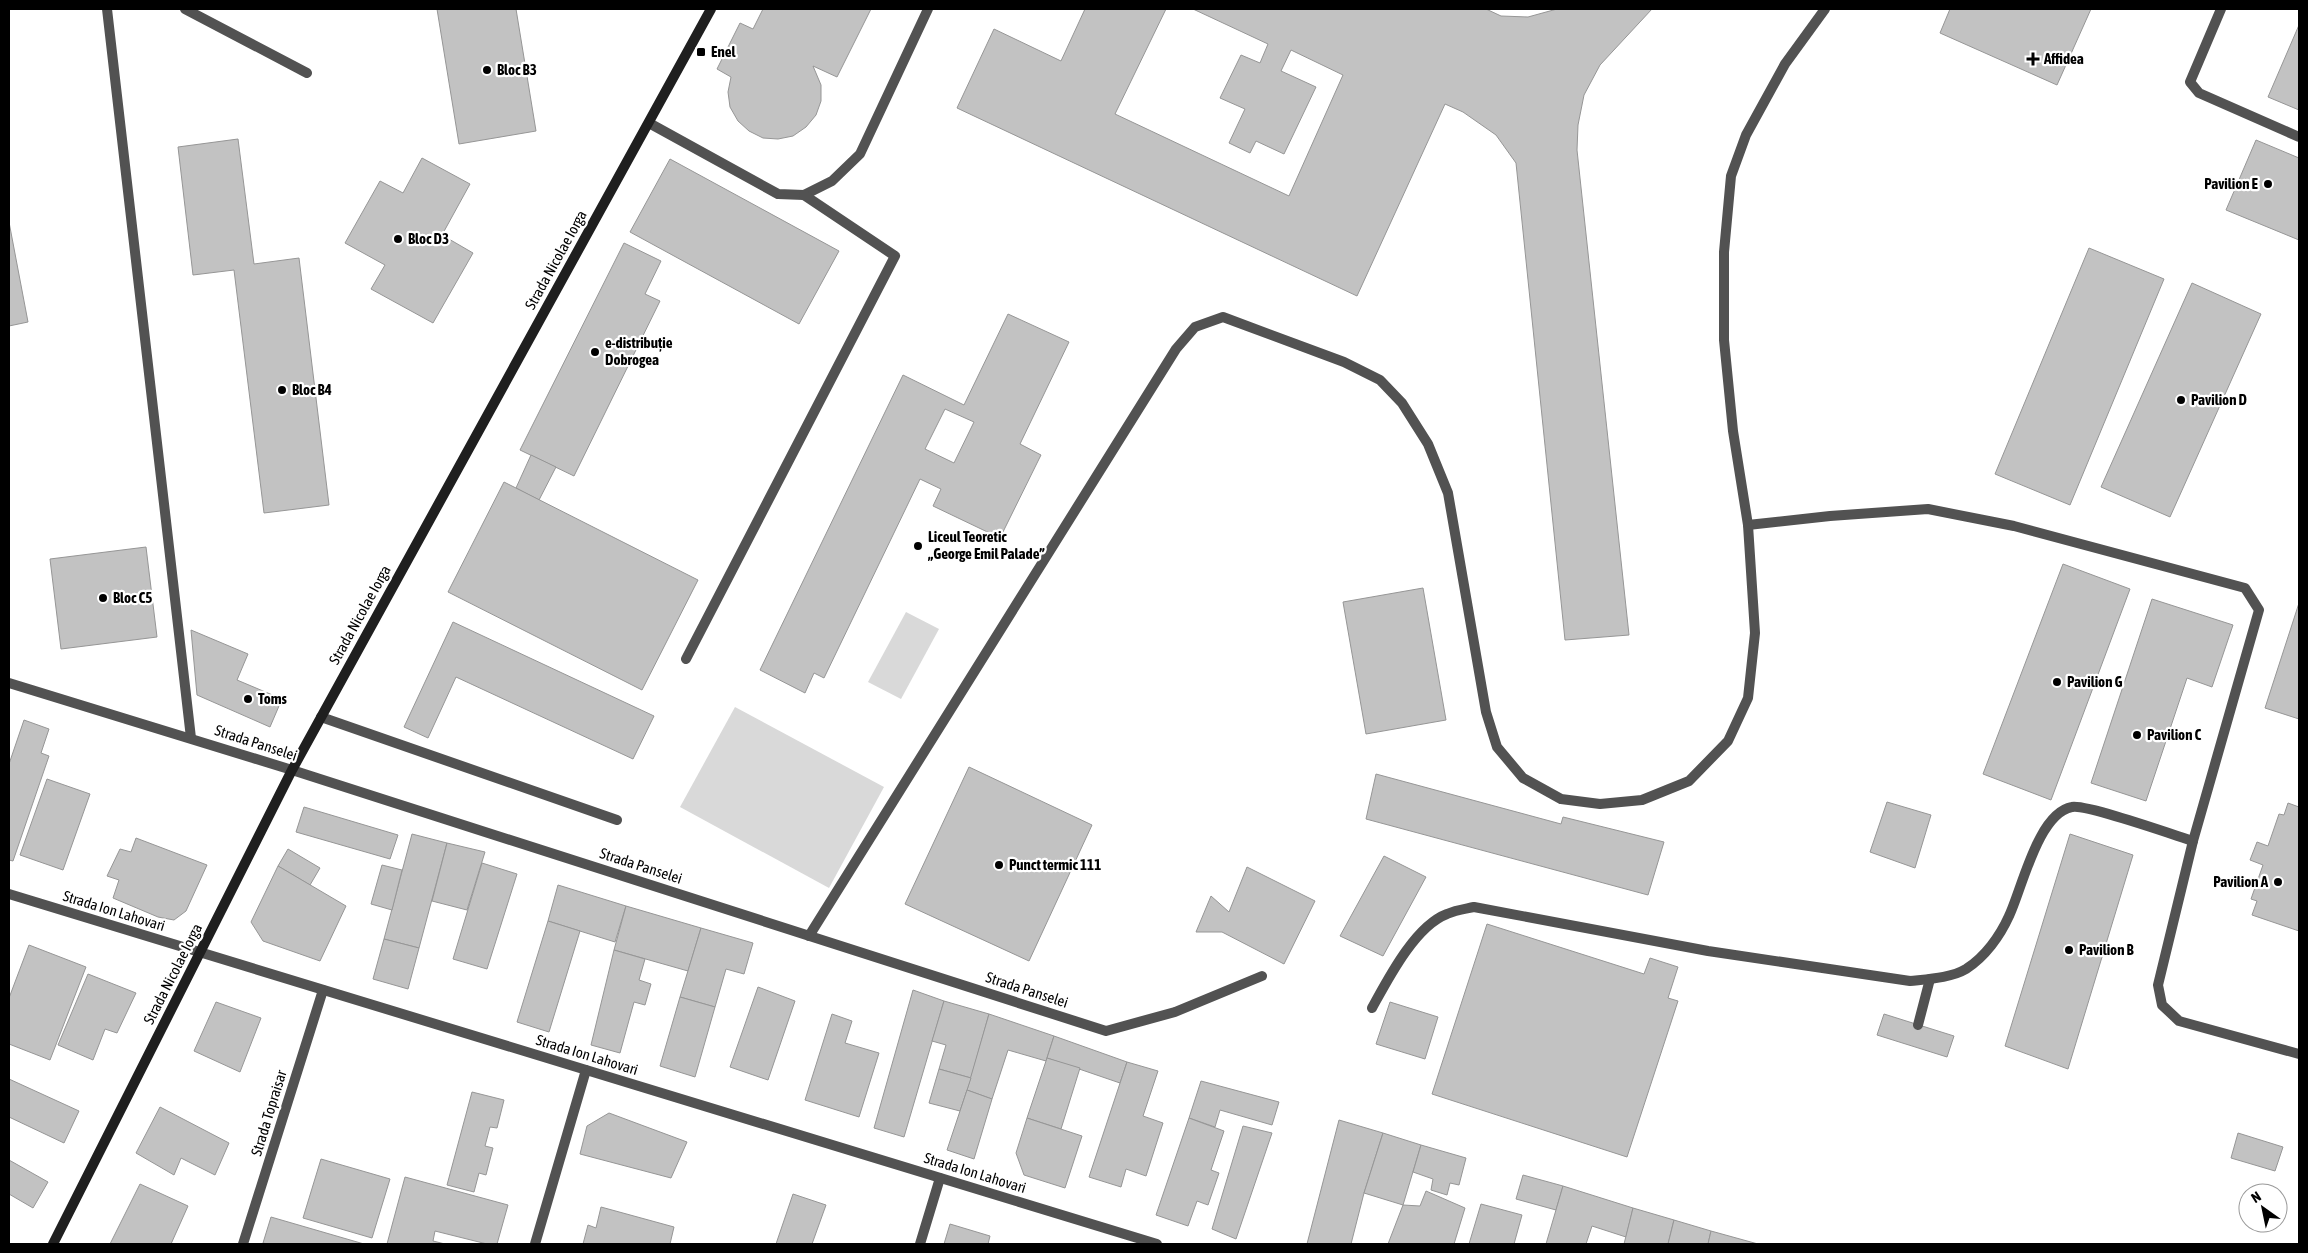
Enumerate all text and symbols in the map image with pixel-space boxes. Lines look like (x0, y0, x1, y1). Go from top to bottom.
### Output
place label: Enel (711, 43, 736, 60)
marker: Enel (695, 46, 707, 58)
place label: Affidea (2043, 50, 2084, 67)
marker: Affidea (2026, 52, 2040, 66)
place label: Bloc B3 (497, 61, 537, 78)
marker: Bloc B3 (481, 64, 493, 76)
place label: Pavilion E (2204, 175, 2259, 192)
marker: Pavilion E (2262, 178, 2274, 190)
street label: Strada Nicolae Iorga (521, 207, 590, 312)
place label: Bloc D3 (408, 230, 449, 247)
marker: Bloc D3 (392, 233, 404, 245)
place label: e-distribuție Dobrogea (605, 334, 673, 368)
marker: e-distribuție Dobrogea (589, 346, 601, 358)
place label: Bloc B4 (292, 381, 332, 398)
marker: Bloc B4 (276, 384, 288, 396)
place label: Pavilion D (2191, 391, 2247, 408)
marker: Pavilion D (2175, 394, 2187, 406)
place label: Liceul Teoretic „George Emil Palade” (927, 528, 1045, 562)
marker: Liceul Teoretic „George Emil Palade” (912, 540, 924, 552)
street label: Strada Nicolae Iorga (325, 562, 394, 667)
place label: Bloc C5 (113, 589, 152, 606)
marker: Bloc C5 (97, 592, 109, 604)
place label: Pavilion G (2067, 673, 2122, 690)
marker: Pavilion G (2051, 676, 2063, 688)
place label: Toms (258, 690, 288, 707)
marker: Toms (242, 693, 254, 705)
street label: Strada Panselei (213, 721, 299, 764)
place label: Pavilion C (2147, 726, 2201, 743)
marker: Pavilion C (2131, 729, 2143, 741)
street label: Strada Panselei (598, 844, 684, 887)
place label: Punct termic 111 (1009, 856, 1101, 873)
marker: Punct termic 111 (993, 859, 1005, 871)
place label: Pavilion A (2213, 873, 2269, 890)
marker: Pavilion A (2272, 876, 2284, 888)
street label: Strada Ion Lahovari (61, 887, 167, 934)
street label: Strada Nicolae Iorga (140, 921, 205, 1027)
place label: Pavilion B (2079, 941, 2134, 958)
marker: Pavilion B (2063, 944, 2075, 956)
street label: Strada Panselei (984, 968, 1070, 1011)
street label: Strada Ion Lahovari (534, 1031, 640, 1078)
street label: Strada Topraisar (247, 1067, 290, 1158)
street label: Strada Ion Lahovari (922, 1149, 1028, 1196)
north arrow (2238, 1183, 2288, 1233)
text: N (2248, 1188, 2264, 1206)

